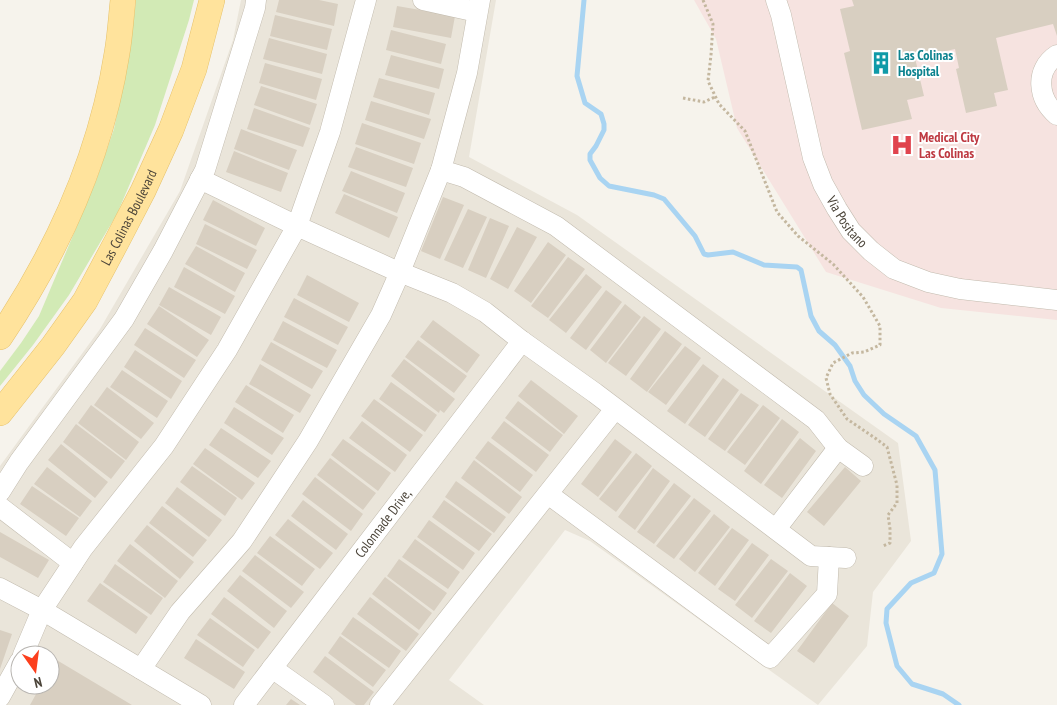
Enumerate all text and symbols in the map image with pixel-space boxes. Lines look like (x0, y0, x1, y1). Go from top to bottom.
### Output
place label: Las Colinas Hospital (898, 46, 953, 80)
building icon: Las Colinas Hospital (868, 50, 894, 76)
place label: Medical City Las Colinas (919, 128, 980, 162)
hospital icon: Medical City Las Colinas (889, 132, 915, 158)
street label: Las Colinas Boulevard (97, 167, 161, 268)
street label: Via Positano (822, 192, 871, 251)
street label: Colonnade Drive, (351, 485, 415, 561)
north arrow (10, 645, 60, 695)
text: N (32, 673, 44, 692)

